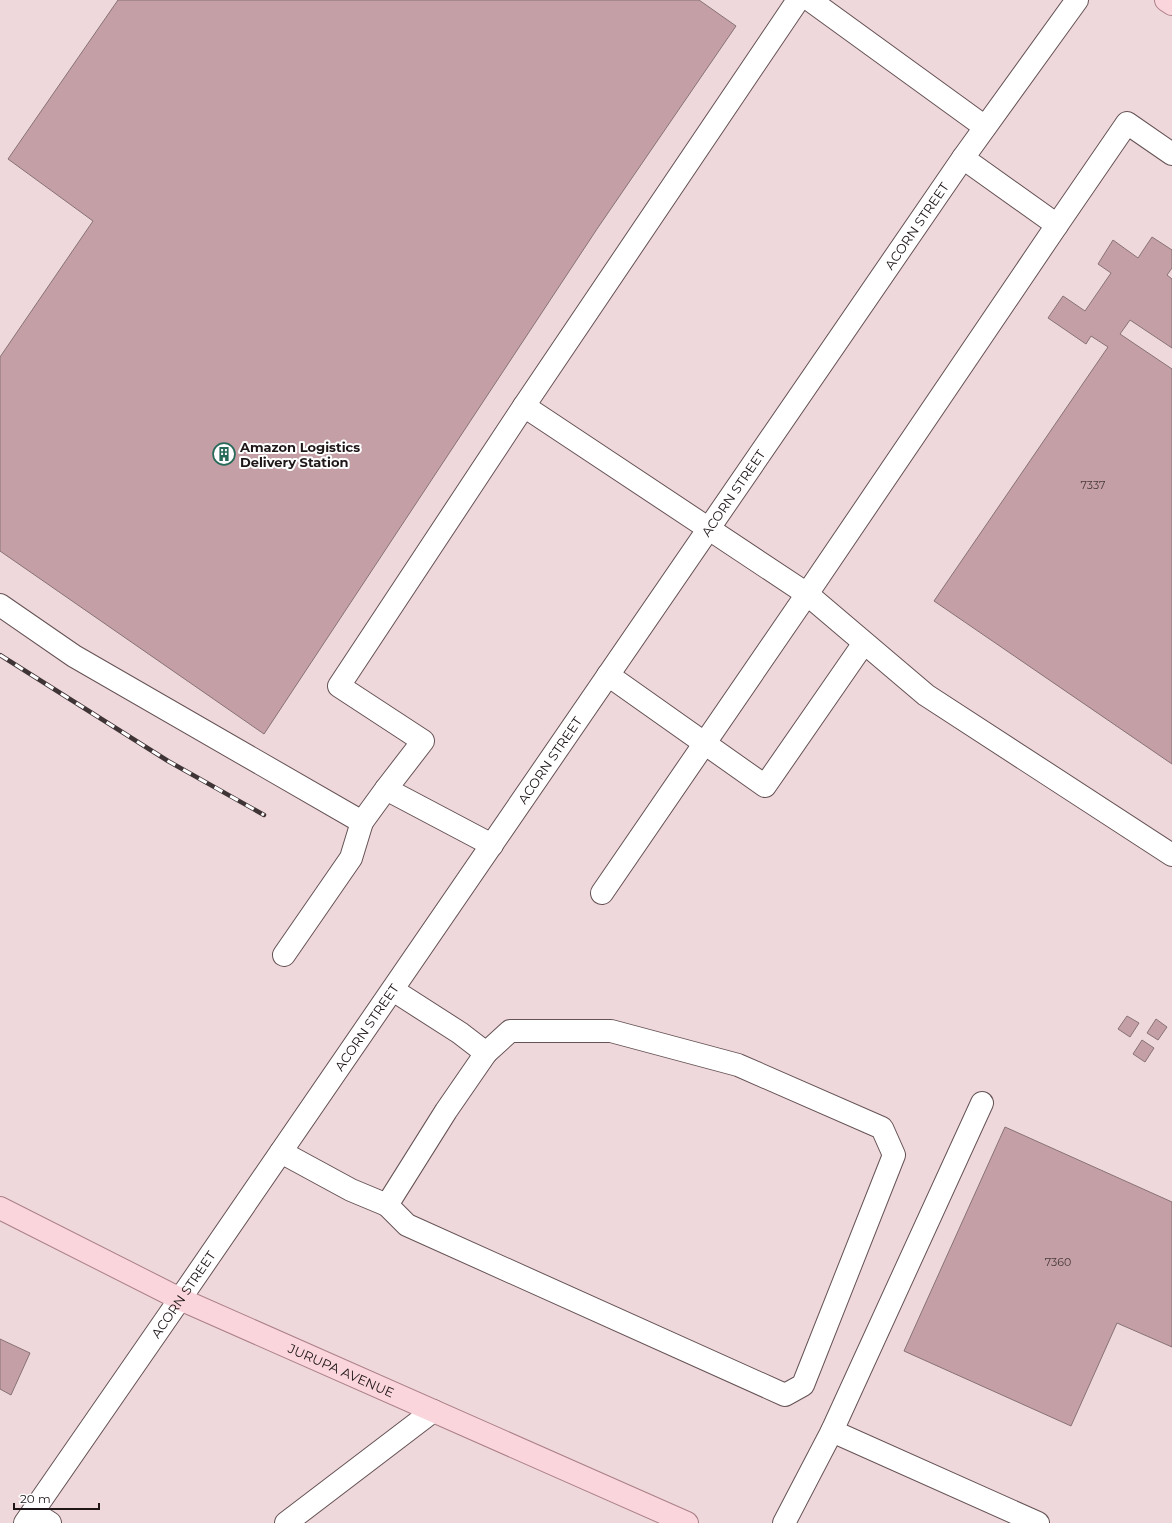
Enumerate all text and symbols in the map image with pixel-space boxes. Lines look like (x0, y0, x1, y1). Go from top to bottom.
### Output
street label: ACORN STREET (881, 179, 952, 272)
place label: Amazon Logistics Delivery Station (239, 439, 360, 470)
building icon: Amazon Logistics Delivery Station (211, 441, 237, 467)
street label: ACORN STREET (698, 446, 769, 539)
house number: 7337 (1080, 478, 1106, 492)
street label: ACORN STREET (514, 713, 586, 807)
street label: ACORN STREET (331, 980, 402, 1074)
street label: ACORN STREET (148, 1247, 219, 1341)
house number: 7360 (1045, 1255, 1071, 1269)
street label: JURUPA AVENUE (285, 1339, 397, 1401)
scale bar (14, 1485, 99, 1511)
text: 20 m (20, 1491, 51, 1506)

